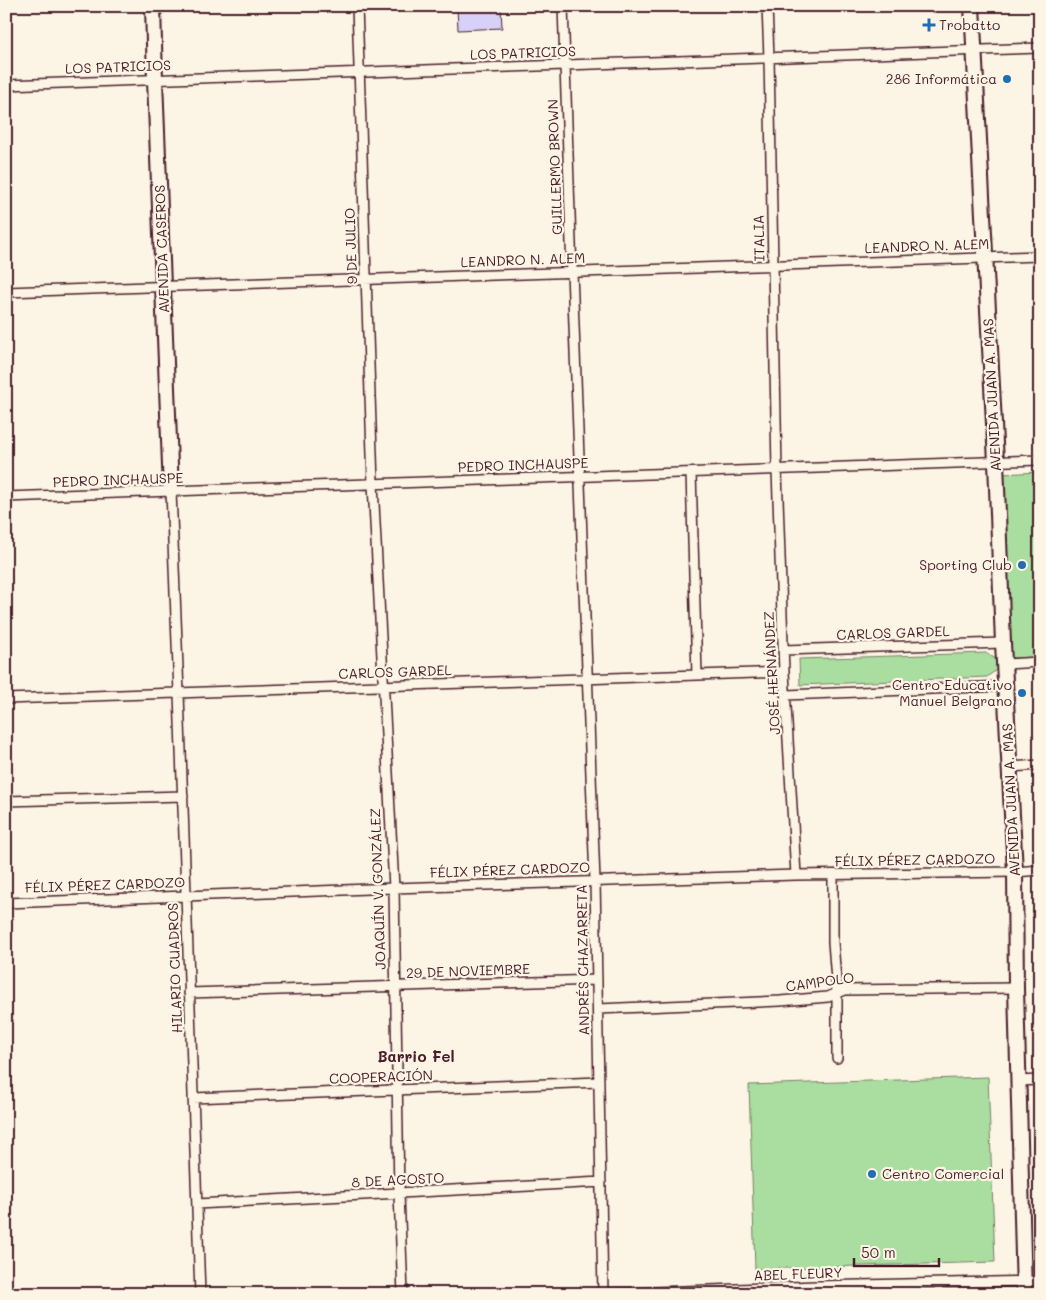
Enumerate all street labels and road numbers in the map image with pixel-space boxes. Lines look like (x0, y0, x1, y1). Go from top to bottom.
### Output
street label: LOS PATRICIOS (470, 41, 576, 64)
street label: LOS PATRICIOS (65, 55, 171, 78)
street label: GUILLERMO BROWN (543, 99, 566, 235)
street label: AVENIDA CASEROS (150, 184, 173, 314)
street label: 9 DE JULIO (340, 207, 361, 285)
street label: ITALIA (749, 214, 768, 262)
street label: LEANDRO N. ALEM (864, 234, 990, 257)
street label: LEANDRO N. ALEM (460, 248, 586, 271)
street label: AVENIDA JUAN A. MAS (978, 318, 1005, 472)
street label: PEDRO INCHAUSPE (457, 453, 589, 476)
street label: PEDRO INCHAUSPE (52, 468, 184, 491)
street label: JOSÉ HERNÁNDEZ (759, 611, 784, 735)
street label: CARLOS GARDEL (836, 621, 951, 644)
street label: CARLOS GARDEL (338, 660, 453, 683)
street label: AVENIDA JUAN A. MAS (997, 723, 1024, 877)
street label: JOAQUÍN V. GONZÁLEZ (365, 808, 390, 970)
street label: FÉLIX PÉREZ CARDOZO (835, 849, 995, 870)
street label: FÉLIX PÉREZ CARDOZO (429, 857, 590, 882)
street label: FÉLIX PÉREZ CARDOZO (24, 872, 185, 897)
street label: ANDRÉS CHAZARRETA (572, 884, 593, 1036)
street label: HILARIO CUADROS (163, 902, 186, 1034)
street label: 29 DE NOVIEMBRE (406, 959, 530, 982)
street label: CAMPOLO (784, 967, 855, 996)
street label: COOPERACIÓN (329, 1065, 433, 1088)
street label: 8 DE AGOSTO (351, 1168, 445, 1191)
street label: ABEL FLEURY (753, 1262, 843, 1285)

